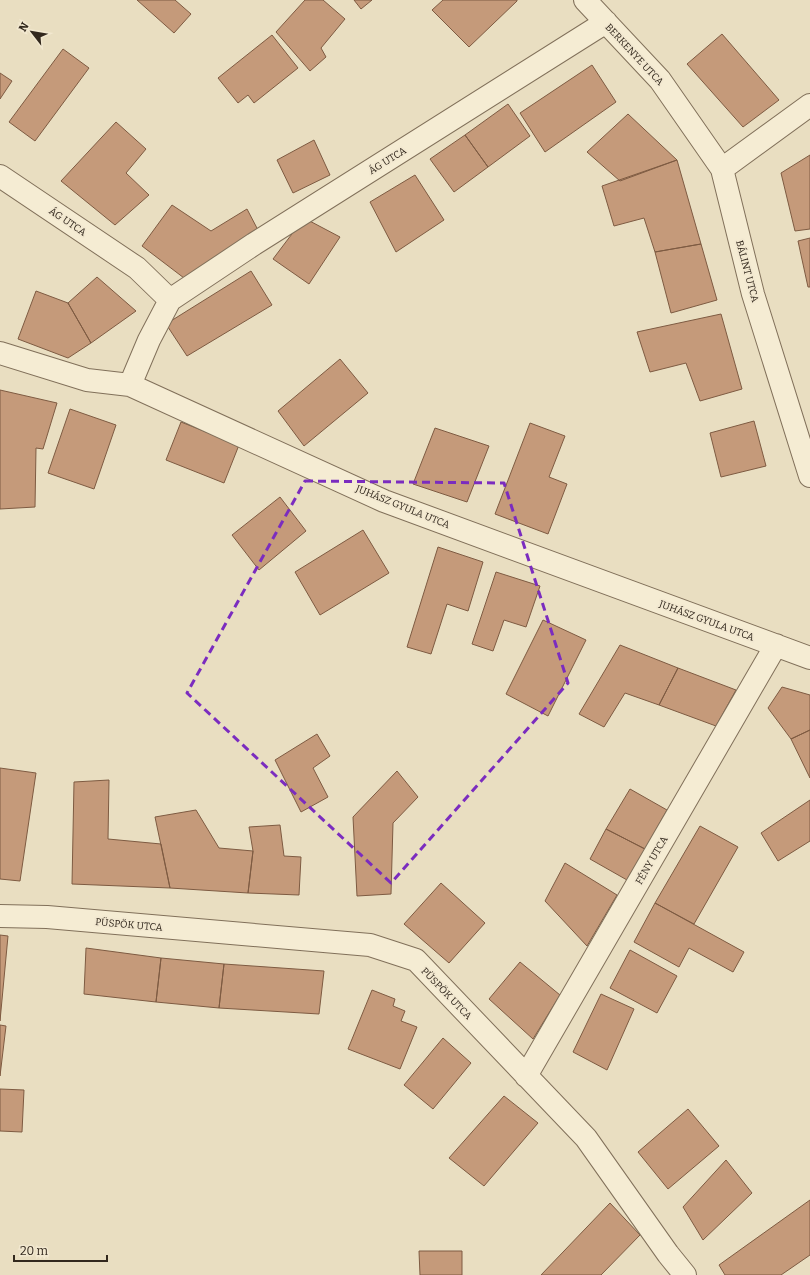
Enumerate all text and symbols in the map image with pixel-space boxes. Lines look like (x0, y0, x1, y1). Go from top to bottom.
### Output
north arrow (12, 12, 52, 52)
text: N (16, 20, 32, 34)
street label: BERKENYE UTCA (603, 21, 667, 89)
street label: ÁG UTCA (365, 142, 409, 177)
street label: ÁG UTCA (47, 203, 90, 239)
street label: BÁLINT UTCA (733, 238, 763, 304)
street label: JUHÁSZ GYULA UTCA (353, 480, 453, 532)
street label: JUHÁSZ GYULA UTCA (657, 596, 757, 644)
street label: FÉNY UTCA (631, 832, 671, 887)
street label: PÜSPÖK UTCA (95, 915, 164, 934)
street label: PÜSPÖK UTCA (418, 964, 475, 1023)
scale bar (14, 1237, 107, 1263)
text: 20 m (20, 1244, 49, 1258)

